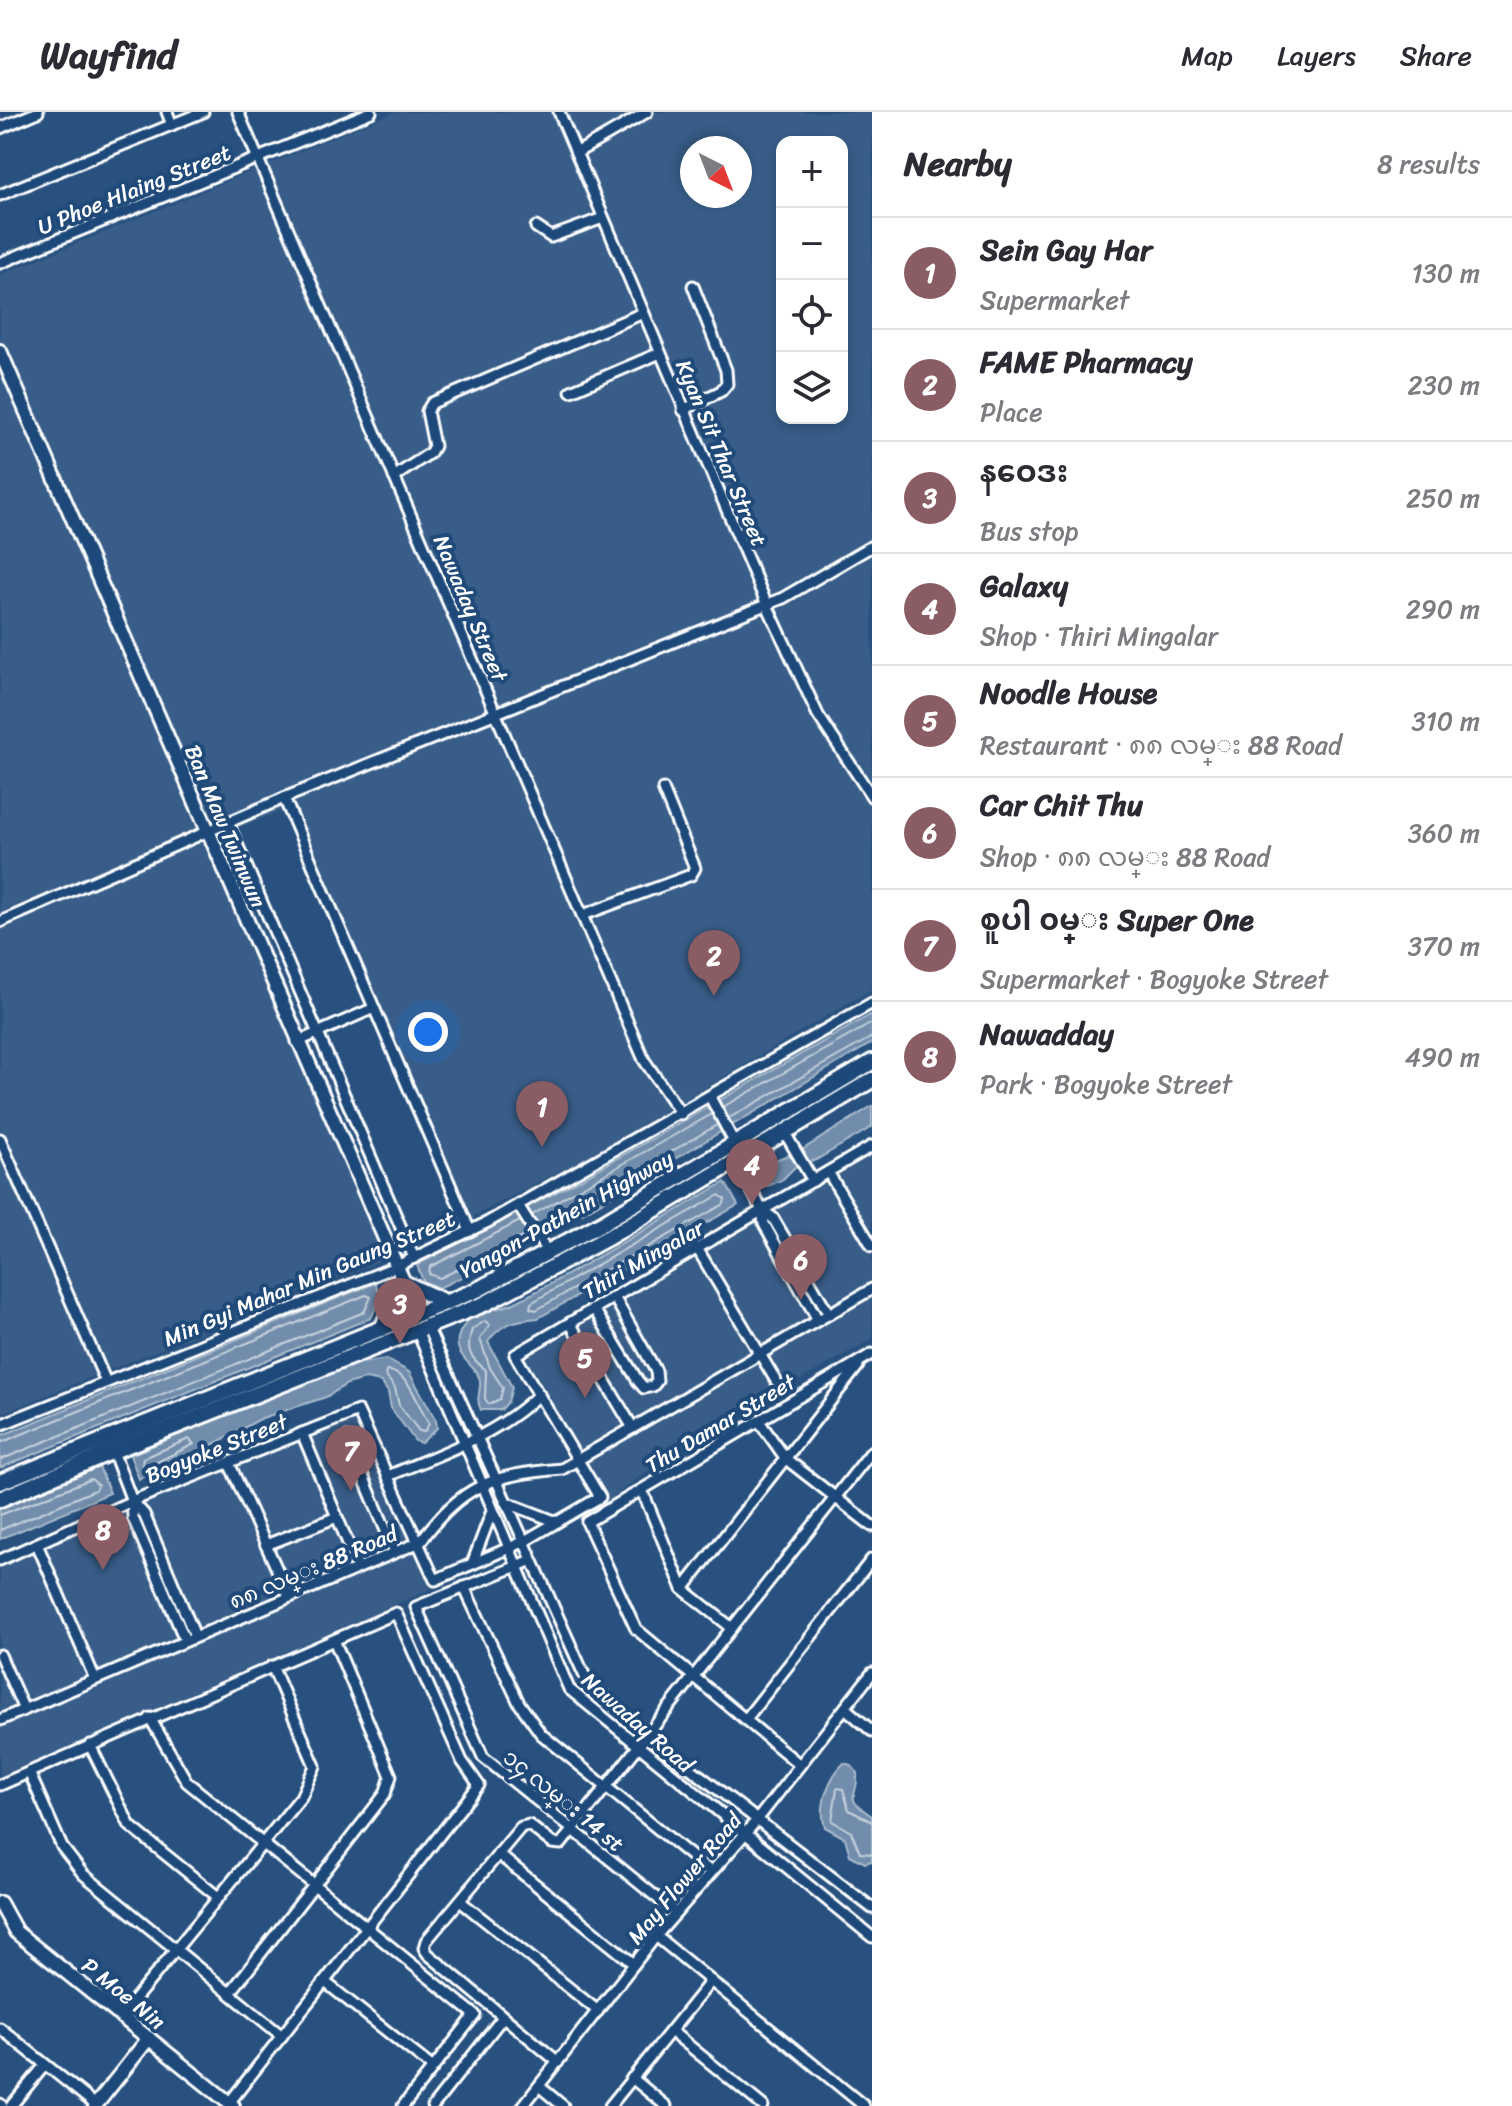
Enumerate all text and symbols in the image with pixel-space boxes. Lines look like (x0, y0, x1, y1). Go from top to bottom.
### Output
text: Wayfind (40, 22, 177, 89)
text: Map (1181, 31, 1233, 80)
text: Layers (1277, 31, 1356, 80)
text: Share (1400, 31, 1472, 80)
street label: U Phoe Hlaing Street (31, 133, 237, 246)
text: Nearby (904, 134, 1012, 194)
north arrow (680, 136, 752, 208)
map controls (776, 136, 848, 424)
button: + (776, 136, 848, 208)
text: 8 results (1377, 141, 1480, 187)
button: − (776, 208, 848, 280)
text: Sein Gay Har (980, 223, 1152, 277)
text: 1 (924, 250, 936, 296)
text: 130 m (1411, 250, 1480, 296)
text: Supermarket (980, 277, 1129, 323)
button: locate (776, 280, 848, 352)
text: FAME Pharmacy (980, 335, 1193, 389)
button: layers (776, 352, 848, 424)
street label: Kyan Sit Thar Street (665, 354, 779, 553)
text: 2 (922, 362, 938, 408)
text: 230 m (1408, 362, 1480, 408)
text: Place (980, 389, 1043, 435)
text: နဝေဒး (980, 445, 1068, 499)
text: 3 (923, 475, 937, 521)
text: 250 m (1406, 475, 1480, 521)
text: Bus stop (980, 508, 1078, 554)
street label: Nawaday Street (422, 529, 519, 689)
text: Galaxy (980, 559, 1068, 613)
text: 4 (922, 586, 938, 632)
text: 290 m (1406, 586, 1480, 632)
text: Shop · Thiri Mingalar (980, 613, 1218, 659)
text: Noodle House (980, 666, 1157, 720)
text: 5 (922, 698, 938, 744)
text: 310 m (1411, 698, 1480, 744)
text: Restaurant · ၈၈ လမ္း 88 Road (980, 722, 1342, 768)
street label: Ban Maw Twinwun (174, 738, 278, 914)
text: Car Chit Thu (980, 778, 1143, 832)
text: 6 (923, 810, 937, 856)
text: 360 m (1408, 810, 1480, 856)
text: Shop · ၈၈ လမ္း 88 Road (980, 834, 1270, 880)
text: စူပါ ၀မ္း Super One (980, 893, 1254, 947)
text: 7 (923, 923, 937, 969)
text: 370 m (1408, 923, 1480, 969)
pin: 2 (688, 930, 740, 996)
text: Supermarket · Bogyoke Street (980, 956, 1328, 1002)
text: Nawadday (980, 1007, 1114, 1061)
your location (408, 1012, 448, 1052)
text: 8 (922, 1034, 938, 1080)
text: 490 m (1405, 1034, 1480, 1080)
text: Park · Bogyoke Street (980, 1061, 1232, 1107)
pin: 1 (516, 1081, 568, 1147)
street label: Yangon-Pathein Highway (452, 1139, 681, 1290)
pin: 4 (726, 1139, 778, 1205)
street label: Min Gyi Mahar Min Gaung Street (157, 1199, 462, 1358)
street label: Thiri Mingalar (575, 1208, 713, 1310)
pin: 6 (775, 1234, 827, 1300)
pin: 3 (374, 1278, 426, 1344)
pin: 5 (559, 1332, 611, 1398)
street label: Thu Damar Street (637, 1362, 804, 1484)
street label: Bogyoke Street (139, 1402, 294, 1495)
pin: 7 (325, 1425, 377, 1491)
pin: 8 (77, 1504, 129, 1570)
street label: ၈၈ လမ္း 88 Road (223, 1514, 405, 1621)
street label: Nawaday Road (572, 1662, 704, 1784)
street label: ၁၄ လမ္း 14 st (494, 1739, 634, 1862)
street label: May Flower Road (617, 1802, 753, 1953)
street label: P Moe Nin (73, 1947, 175, 2040)

